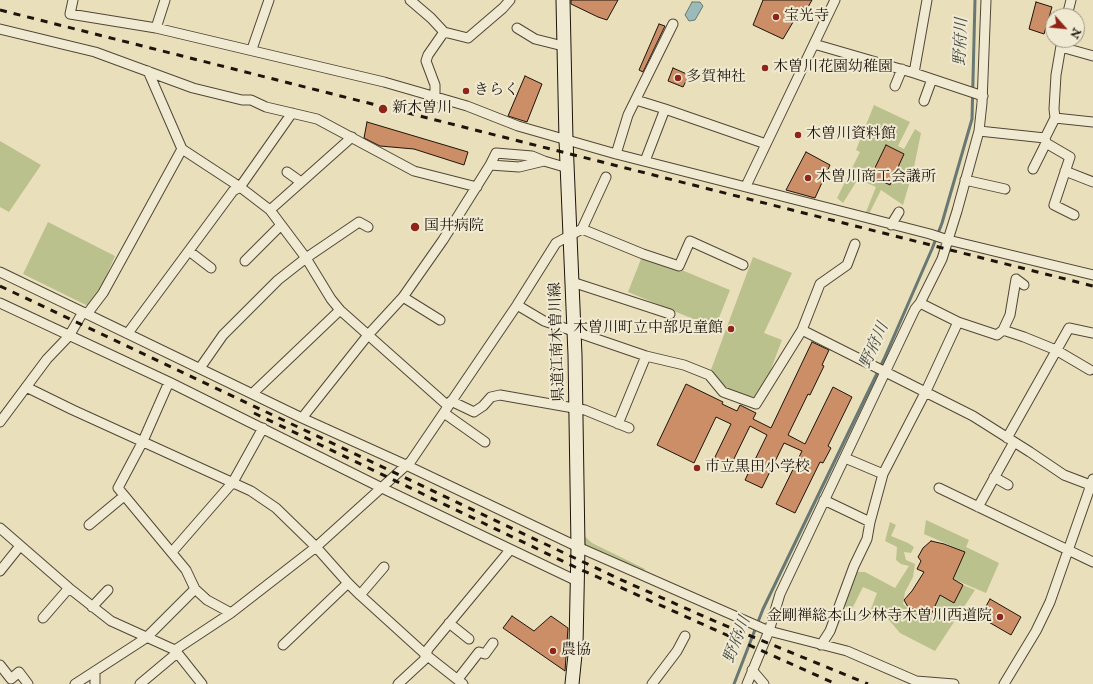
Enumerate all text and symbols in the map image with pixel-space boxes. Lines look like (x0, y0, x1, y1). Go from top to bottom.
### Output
place label: 宝光寺 (784, 8, 829, 26)
north arrow (1045, 8, 1085, 48)
marker: 宝光寺 (771, 12, 781, 22)
water label: 野府川 (952, 18, 972, 66)
text: N (1067, 26, 1083, 41)
place label: 木曽川花園幼稚園 (773, 59, 893, 77)
marker: 木曽川花園幼稚園 (760, 63, 770, 73)
place label: 多賀神社 (686, 69, 746, 87)
marker: 多賀神社 (673, 73, 683, 83)
place label: きらく (474, 82, 519, 100)
marker: きらく (461, 86, 471, 96)
place label: 新木曽川 (392, 100, 452, 118)
marker: 新木曽川 (377, 103, 389, 115)
place label: 木曽川資料館 (806, 126, 896, 144)
marker: 木曽川資料館 (793, 130, 803, 140)
place label: 木曽川商工会議所 (816, 169, 936, 187)
marker: 木曽川商工会議所 (803, 173, 813, 183)
place label: 国井病院 (424, 218, 484, 236)
marker: 国井病院 (409, 221, 421, 233)
street label: 県道江南木曽川線 (547, 282, 569, 402)
place label: 木曽川町立中部児童館 (573, 320, 723, 338)
water label: 野府川 (856, 320, 894, 372)
marker: 木曽川町立中部児童館 (726, 324, 736, 334)
place label: 市立黒田小学校 (705, 459, 810, 477)
marker: 市立黒田小学校 (692, 463, 702, 473)
place label: 金剛禅総本山少林寺木曽川西道院 (767, 608, 992, 626)
marker: 金剛禅総本山少林寺木曽川西道院 (995, 612, 1005, 622)
water label: 野府川 (720, 614, 756, 666)
place label: 農協 (561, 642, 591, 660)
marker: 農協 (548, 646, 558, 656)

